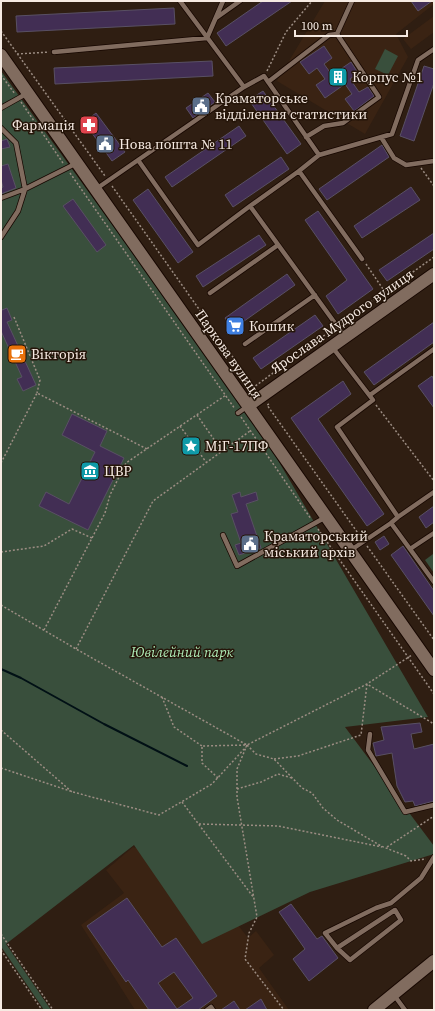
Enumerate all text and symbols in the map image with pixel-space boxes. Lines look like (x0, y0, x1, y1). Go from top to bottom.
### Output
scale bar (295, 12, 407, 38)
text: 100 m (301, 18, 333, 34)
building icon: Корпус №1 (327, 66, 349, 88)
place label: Корпус №1 (352, 67, 423, 87)
place label: Краматорське відділення статистики (215, 88, 367, 124)
public building icon: Краматорське відділення статистики (190, 95, 212, 117)
pharmacy icon: Фармація (78, 114, 100, 136)
place label: Фармація (12, 115, 75, 135)
public building icon: Нова пошта № 11 (94, 133, 116, 155)
place label: Нова пошта № 11 (119, 134, 232, 154)
street label: Ярослава Мудрого вулиця (266, 264, 418, 378)
street label: Паркова вулиця (191, 305, 267, 403)
supermarket icon: Кошик (224, 315, 246, 337)
place label: Кошик (249, 316, 294, 336)
cafe icon: Вікторія (6, 343, 28, 365)
place label: Вікторія (31, 344, 86, 364)
place icon: МіГ-17ПФ (180, 435, 202, 457)
place label: МіГ-17ПФ (205, 436, 268, 456)
museum icon: ЦВР (79, 460, 101, 482)
place label: ЦВР (104, 461, 131, 481)
place label: Краматорський міський архів (264, 526, 368, 562)
public building icon: Краматорський міський архів (239, 533, 261, 555)
park label: Ювілейний парк (130, 642, 233, 662)

